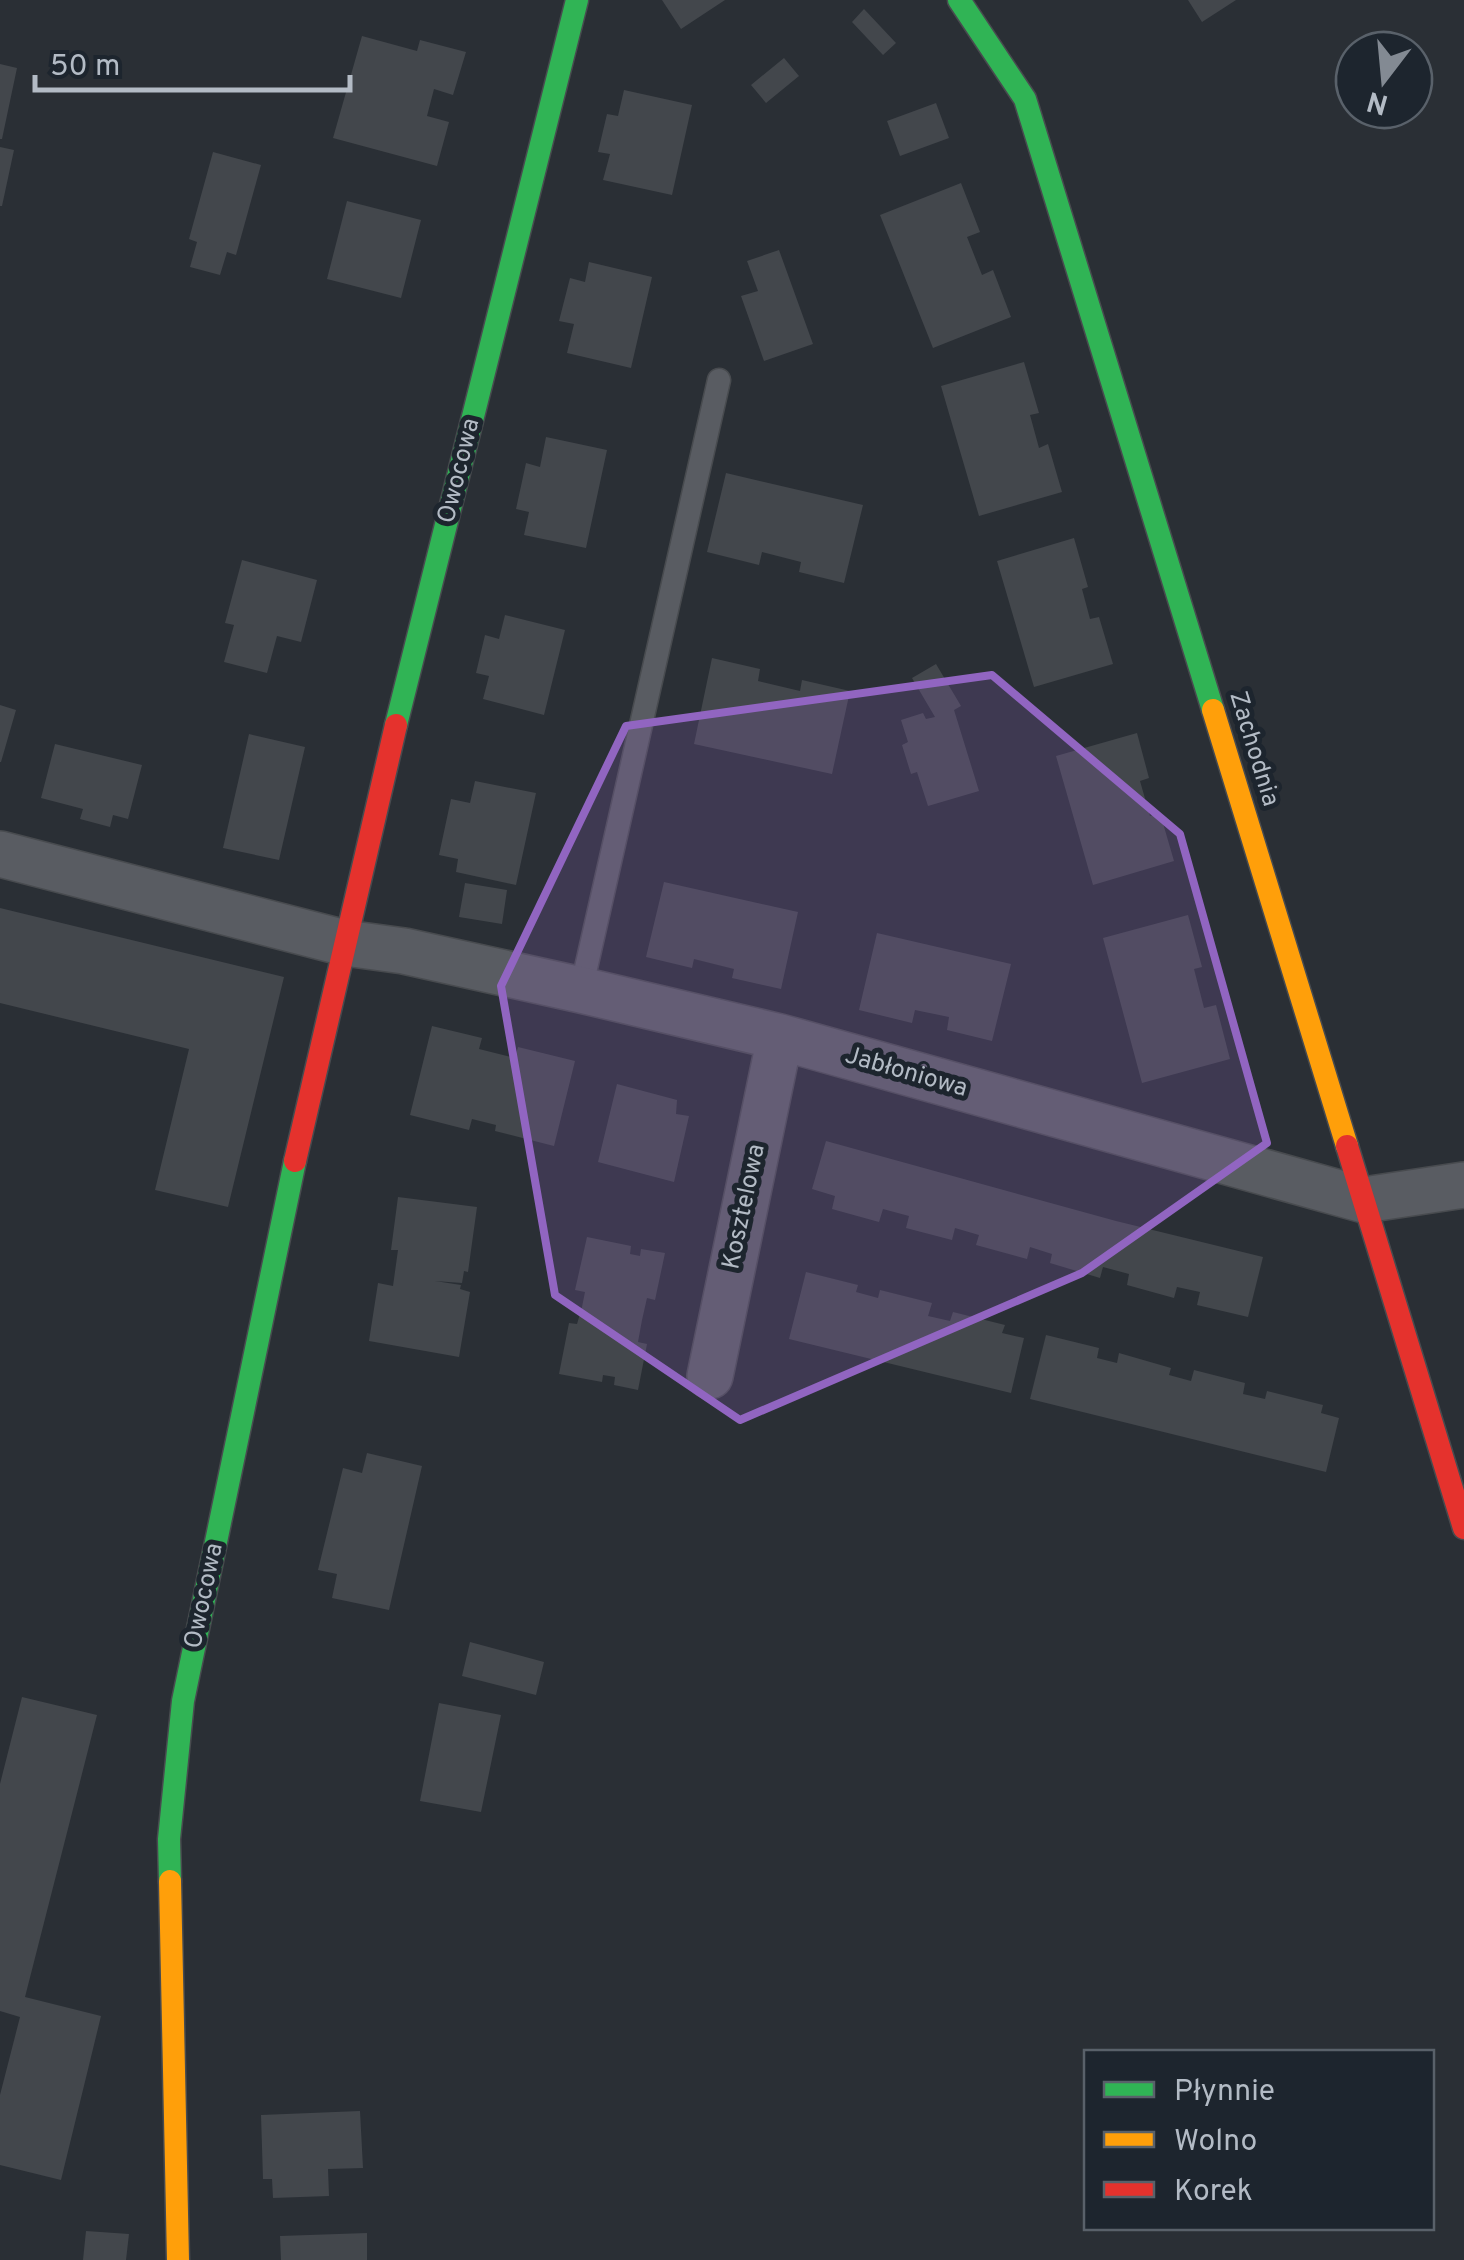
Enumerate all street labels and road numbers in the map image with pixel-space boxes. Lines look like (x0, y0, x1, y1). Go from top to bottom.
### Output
street label: Owocowa (432, 415, 488, 527)
street label: Zachodnia (1220, 688, 1286, 810)
street label: Jabłoniowa (841, 1040, 971, 1106)
street label: Kosztelowa (716, 1141, 774, 1273)
street label: Owocowa (178, 1540, 232, 1652)

